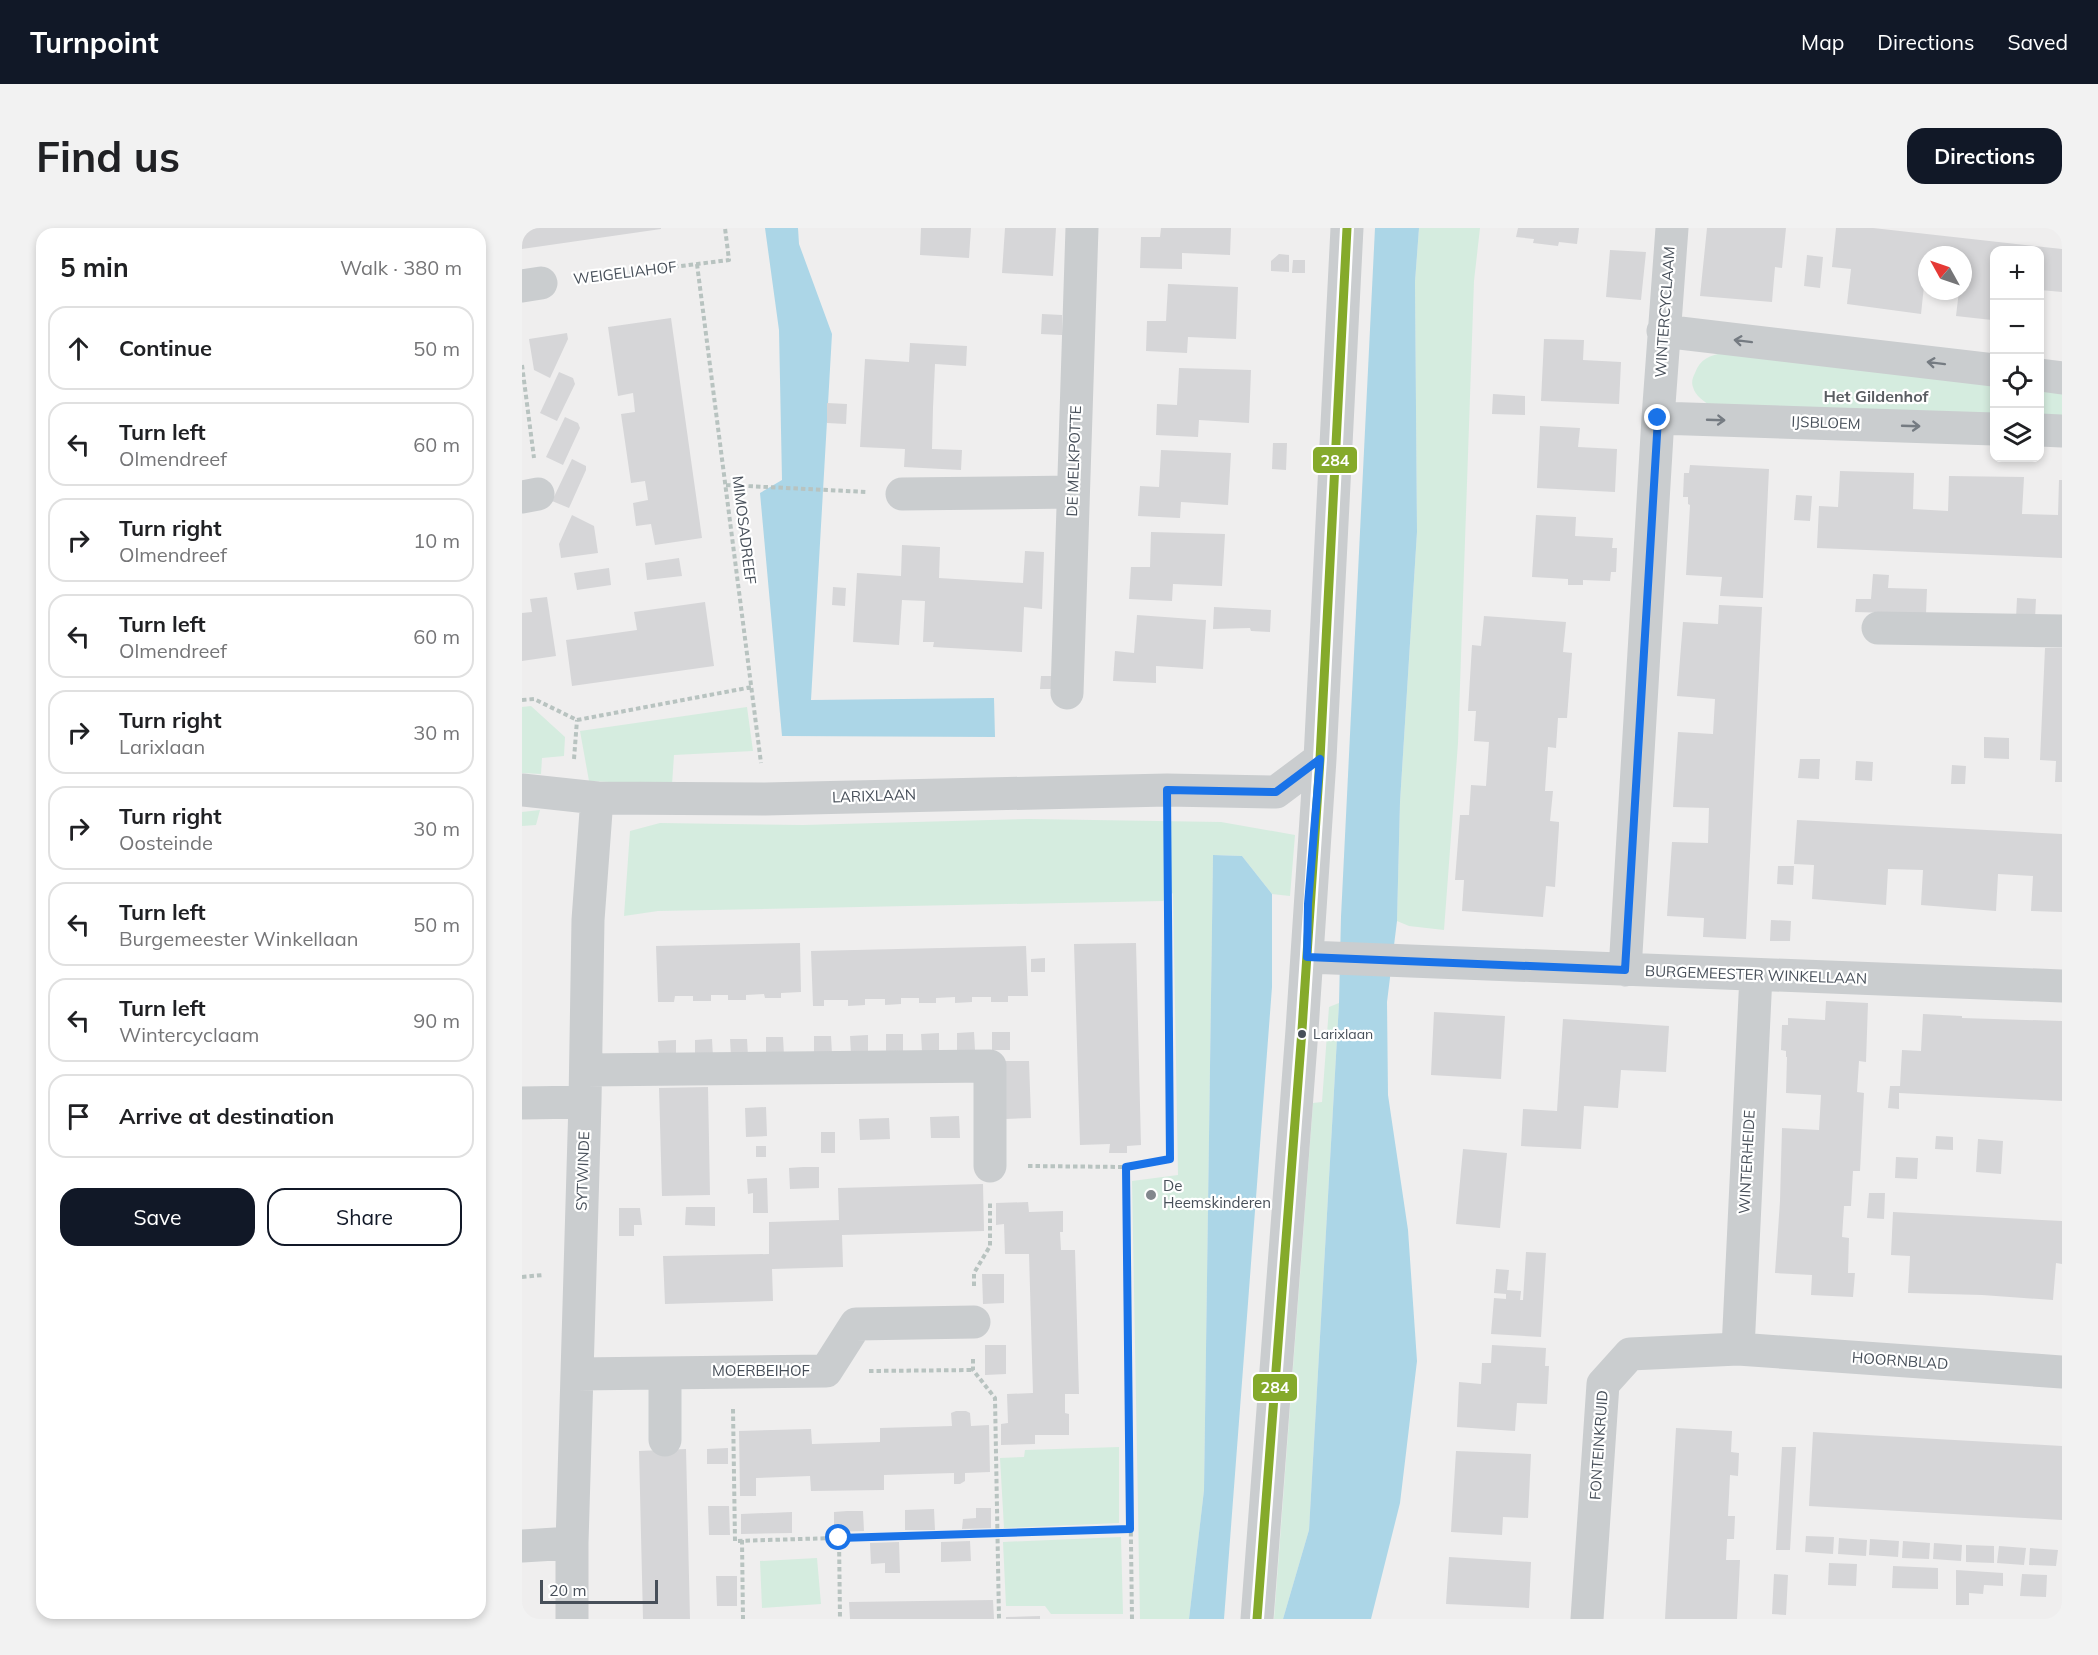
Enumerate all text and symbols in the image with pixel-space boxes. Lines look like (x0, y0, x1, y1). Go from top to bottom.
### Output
text: Turnpoint (30, 25, 159, 60)
text: Map (1801, 29, 1844, 55)
text: Directions (1877, 29, 1974, 55)
text: Saved (2007, 29, 2068, 55)
button: Directions (1907, 128, 2062, 184)
text: Find us (36, 130, 180, 183)
street label: WINTERCYCLAAM (1650, 246, 1679, 378)
north arrow (1918, 246, 1972, 300)
map controls (1990, 246, 2044, 462)
button: + (1990, 246, 2044, 300)
text: 5 min (60, 251, 129, 284)
text: Walk · 380 m (340, 255, 462, 280)
street label: WEIGELIAHOF (572, 257, 678, 288)
button: − (1990, 300, 2044, 354)
icon: ahead (62, 332, 95, 365)
text: Continue (119, 334, 212, 362)
one-way arrow (1733, 335, 1753, 346)
text: 50 m (413, 336, 460, 361)
button: locate (1990, 354, 2044, 408)
one-way arrow (1927, 357, 1947, 368)
district label: Het Gildenhof (1823, 386, 1930, 406)
route end (1644, 404, 1670, 430)
street label: DE MELKPOTTE (1062, 405, 1085, 517)
button: layers (1990, 408, 2044, 462)
street label: IJSBLOEM (1791, 412, 1861, 433)
one-way arrow (1706, 414, 1726, 425)
text: Turn left (119, 418, 206, 446)
one-way arrow (1901, 420, 1921, 432)
icon: left (62, 428, 95, 461)
text: 60 m (413, 432, 460, 457)
text: Olmendreef (119, 446, 227, 471)
line badge: 284 (1312, 446, 1358, 474)
text: 284 (1321, 450, 1350, 470)
street label: MIMOSADREEF (728, 475, 761, 585)
text: Turn right (119, 514, 222, 542)
icon: right (62, 524, 95, 557)
text: 10 m (413, 528, 460, 553)
text: Olmendreef (119, 542, 227, 567)
text: Turn left (119, 610, 206, 638)
icon: left (62, 620, 95, 653)
text: 60 m (413, 624, 460, 649)
text: Olmendreef (119, 638, 227, 663)
text: Turn right (119, 706, 222, 734)
icon: right (62, 716, 95, 749)
text: 30 m (413, 720, 460, 745)
text: Larixlaan (119, 734, 205, 759)
street label: LARIXLAAN (832, 785, 916, 806)
text: Turn right (119, 802, 222, 830)
icon: right (62, 812, 95, 845)
text: 30 m (413, 816, 460, 841)
text: Oosteinde (119, 830, 213, 855)
text: Turn left (119, 898, 206, 926)
icon: left (62, 908, 95, 941)
text: 50 m (413, 912, 460, 937)
text: Burgemeester Winkellaan (119, 926, 359, 951)
street label: BURGEMEESTER WINKELLAAN (1645, 961, 1867, 988)
text: Turn left (119, 994, 206, 1022)
icon: left (62, 1004, 95, 1037)
text: 90 m (413, 1008, 460, 1033)
text: Wintercyclaam (119, 1022, 259, 1047)
place label: Larixlaan (1313, 1025, 1373, 1043)
marker: Larixlaan (1296, 1028, 1308, 1040)
icon: arrive (62, 1100, 95, 1133)
text: Arrive at destination (119, 1102, 334, 1130)
street label: WINTERHEIDE (1734, 1109, 1759, 1215)
street label: SYTWINDE (572, 1131, 593, 1211)
place label: De Heemskinderen (1163, 1176, 1271, 1212)
button: Save (60, 1188, 255, 1246)
button: Share (267, 1188, 462, 1246)
marker: De Heemskinderen (1144, 1188, 1158, 1202)
street label: HOORNBLAD (1851, 1348, 1949, 1373)
street label: MOERBEIHOF (712, 1361, 810, 1380)
line badge: 284 (1252, 1373, 1298, 1402)
text: 284 (1261, 1377, 1290, 1397)
street label: FONTEINKRUID (1585, 1389, 1612, 1500)
route start (825, 1524, 851, 1550)
scale bar (540, 1577, 658, 1604)
text: 20 m (549, 1580, 586, 1600)

